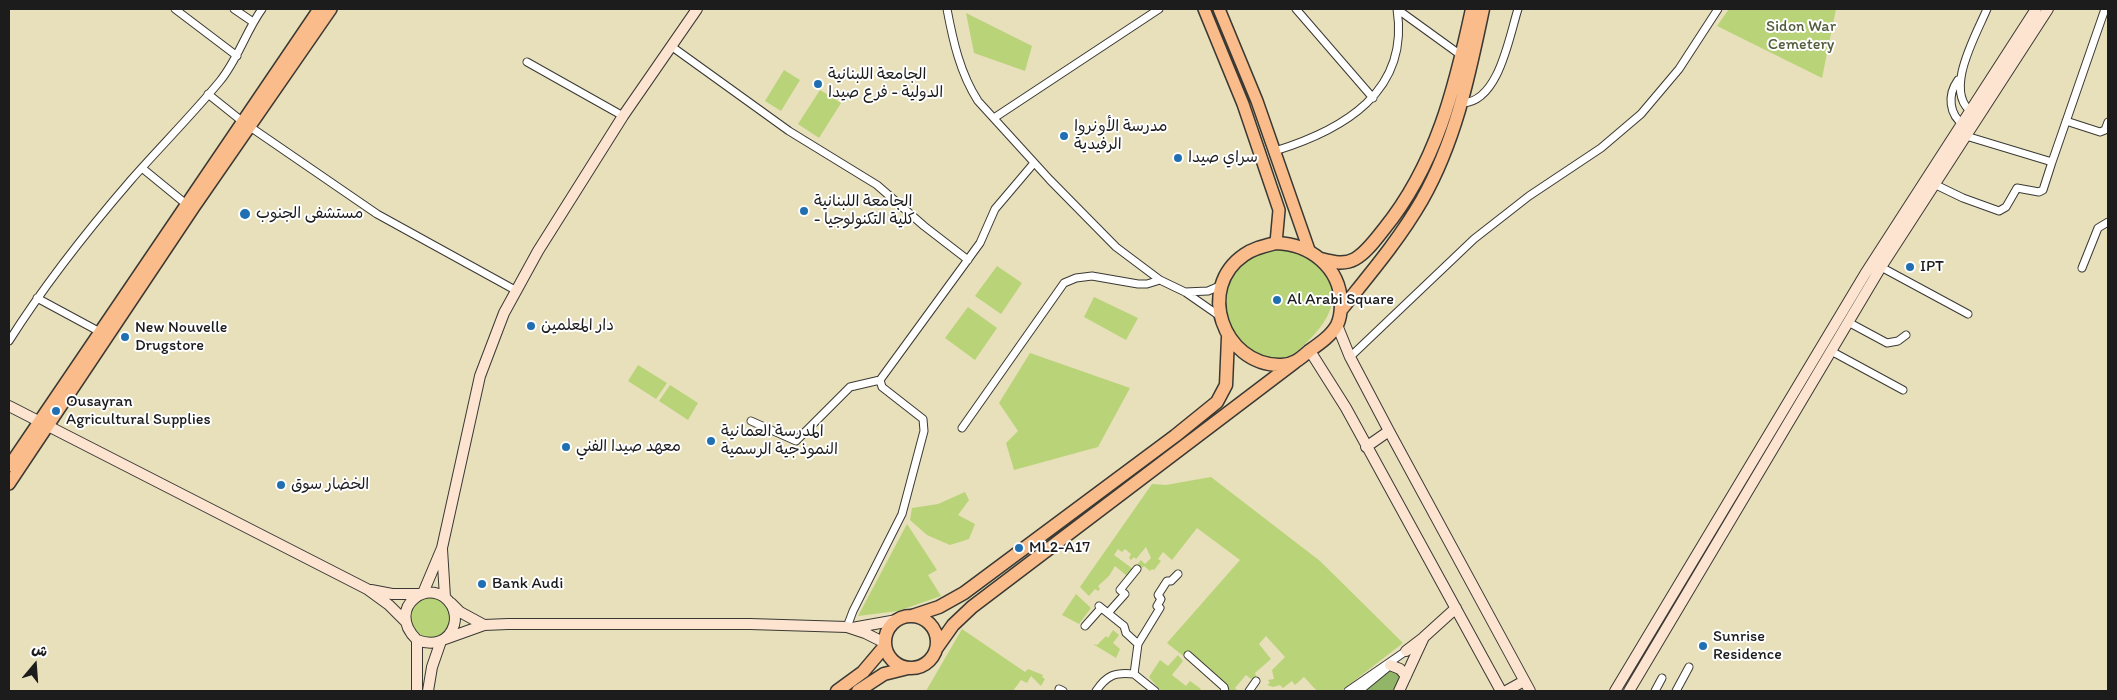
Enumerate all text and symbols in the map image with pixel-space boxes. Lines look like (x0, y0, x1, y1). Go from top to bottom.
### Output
park label: Sidon War Cemetery (1766, 17, 1836, 55)
place label: الجامعة اللبنانية الدولية - فرع صيدا (828, 65, 943, 103)
marker: الجامعة اللبنانية الدولية - فرع صيدا (812, 78, 824, 90)
place label: مدرسة الأونروا الرفيدية (1074, 117, 1167, 155)
marker: مدرسة الأونروا الرفيدية (1058, 130, 1070, 142)
place label: سراي صيدا (1188, 148, 1258, 168)
marker: سراي صيدا (1172, 152, 1184, 164)
place label: الجامعة اللبنانية - كلية التكنولوجيا (814, 192, 915, 230)
place label: مستشفى الجنوب (256, 204, 363, 224)
marker: الجامعة اللبنانية - كلية التكنولوجيا (798, 205, 810, 217)
marker: مستشفى الجنوب (238, 207, 252, 221)
place label: IPT (1920, 257, 1944, 277)
marker: IPT (1904, 261, 1916, 273)
place label: Al Arabi Square (1287, 290, 1394, 310)
marker: Al Arabi Square (1271, 294, 1283, 306)
place label: دار المعلمين (541, 316, 614, 336)
place label: New Nouvelle Drugstore (135, 318, 227, 356)
marker: دار المعلمين (525, 320, 537, 332)
marker: New Nouvelle Drugstore (119, 331, 131, 343)
place label: Ousayran Agricultural Supplies (66, 392, 211, 430)
marker: Ousayran Agricultural Supplies (50, 405, 62, 417)
place label: المدرسة العمانية النموذجية الرسمية (721, 422, 838, 460)
marker: المدرسة العمانية النموذجية الرسمية (705, 435, 717, 447)
place label: معهد صيدا الفني (576, 437, 681, 457)
marker: معهد صيدا الفني (560, 441, 572, 453)
place label: الخضار سوق (291, 475, 369, 495)
marker: الخضار سوق (275, 479, 287, 491)
place label: ML2-A17 (1029, 538, 1090, 558)
marker: ML2-A17 (1013, 542, 1025, 554)
place label: Bank Audi (492, 574, 563, 594)
marker: Bank Audi (476, 578, 488, 590)
place label: Sunrise Residence (1713, 627, 1782, 665)
north arrow (10, 640, 60, 690)
text: ش (30, 640, 50, 661)
marker: Sunrise Residence (1697, 640, 1709, 652)

